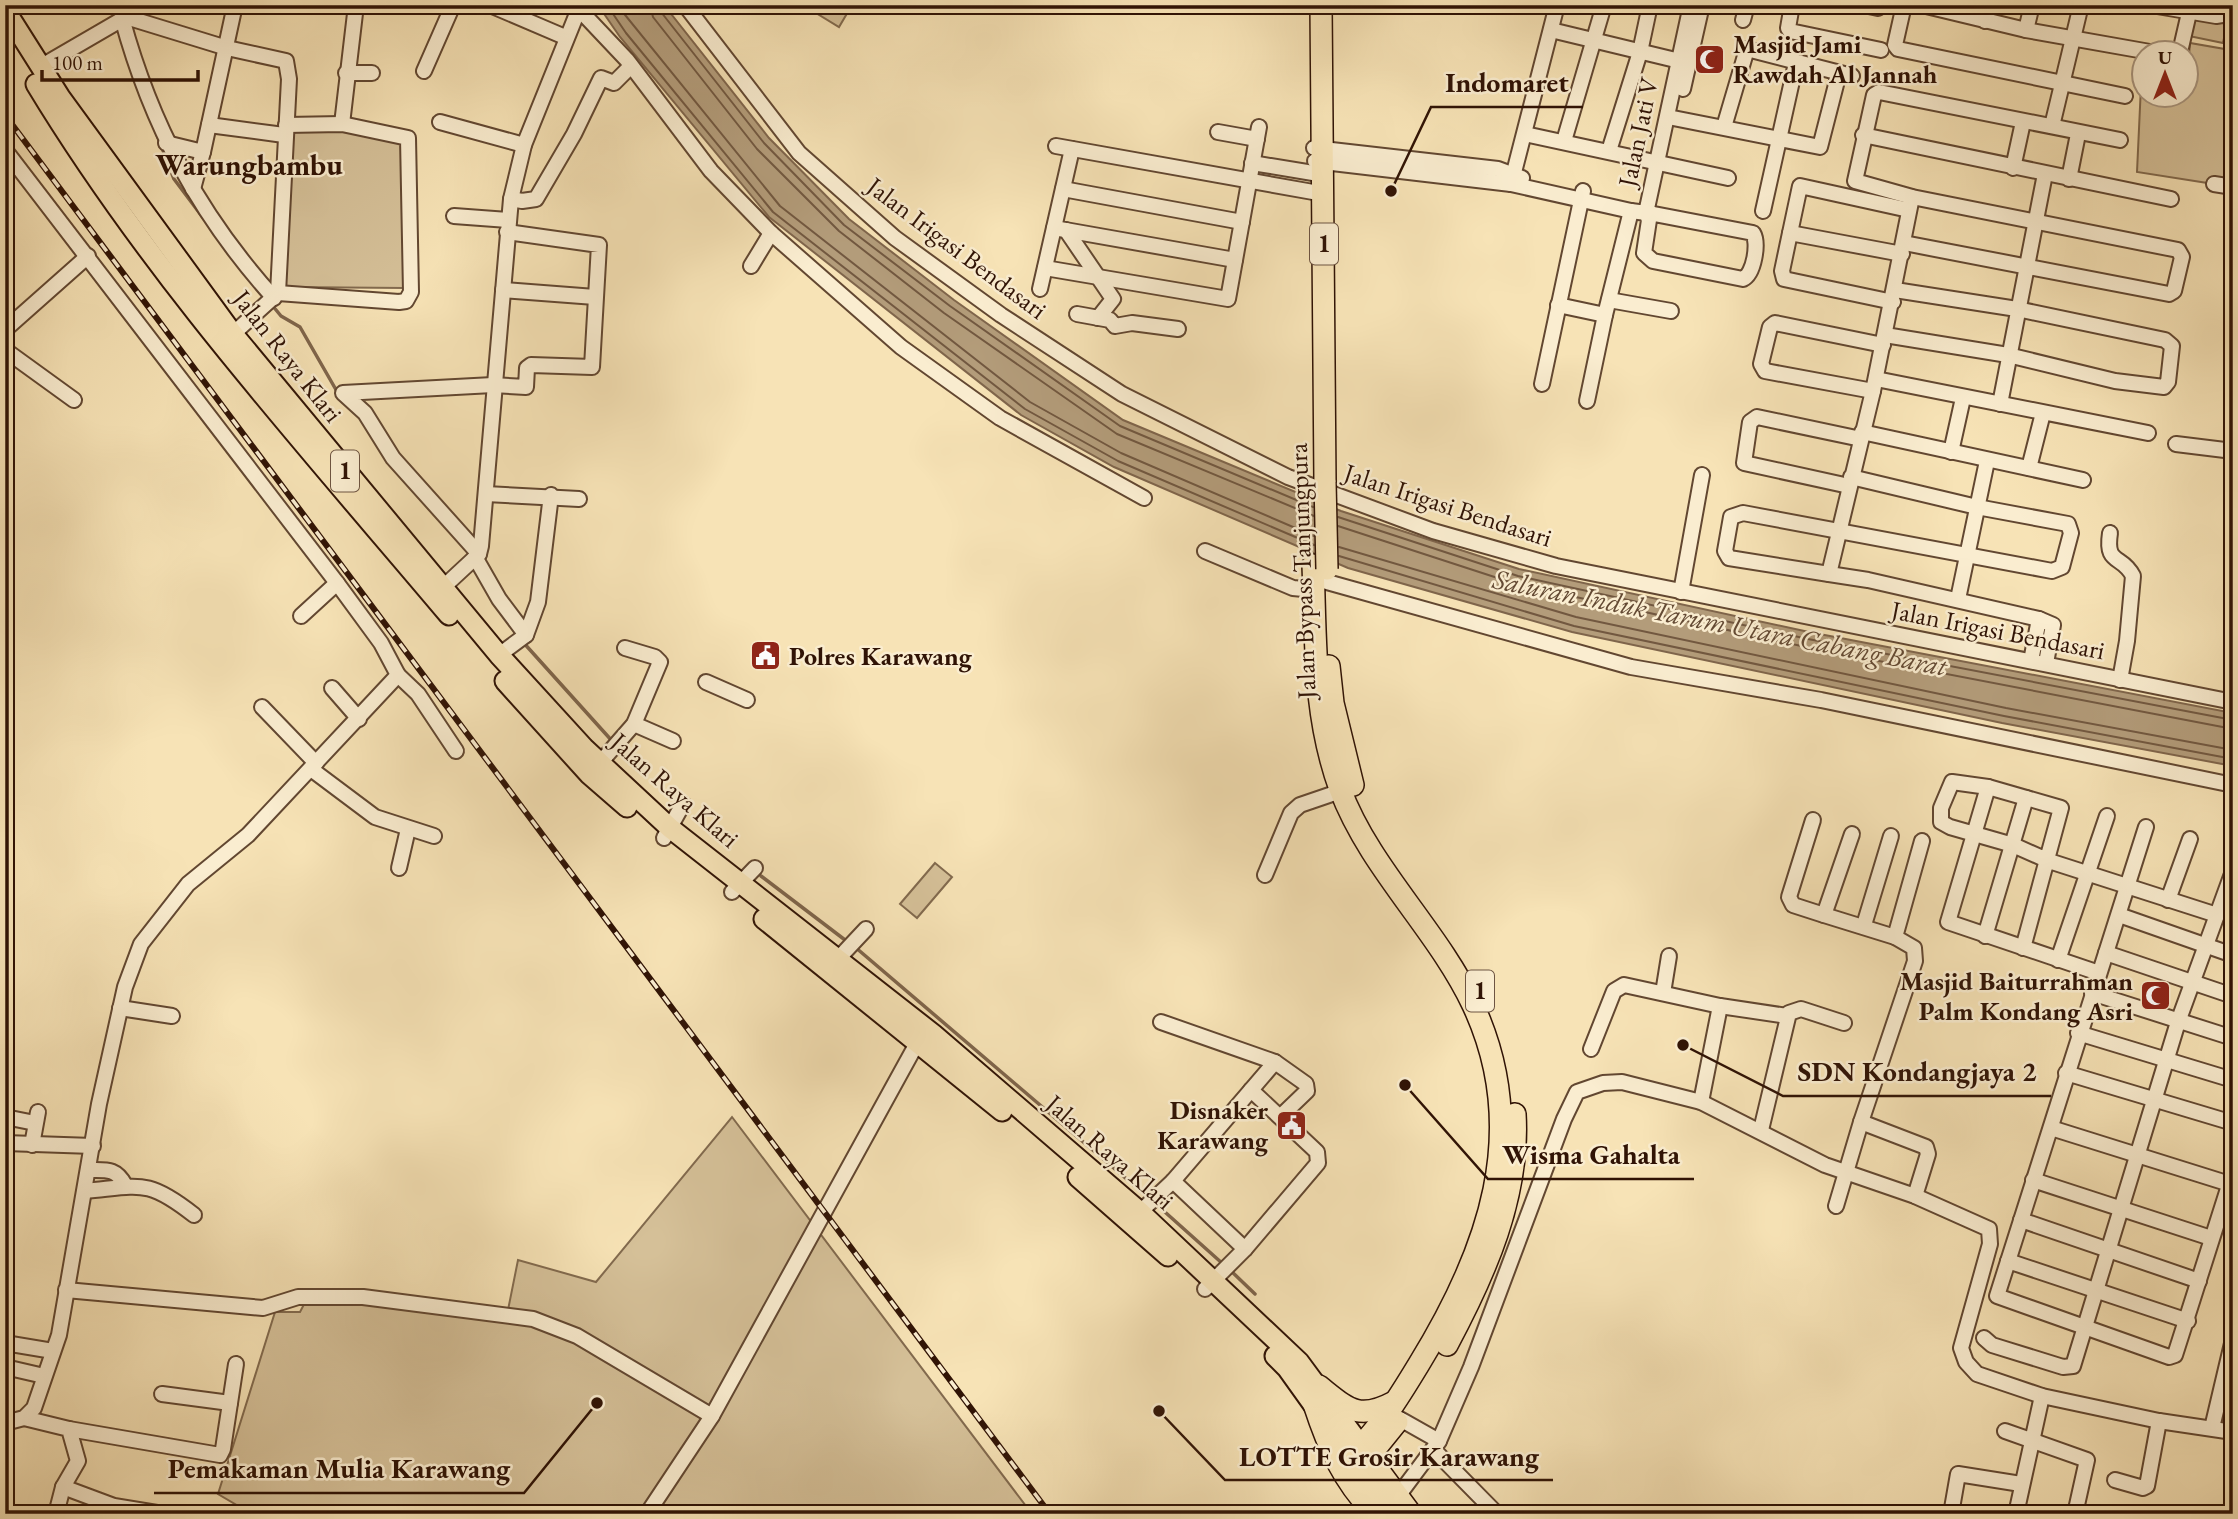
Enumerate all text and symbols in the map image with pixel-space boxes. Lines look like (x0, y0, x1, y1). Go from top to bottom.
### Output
place label: Masjid Jami Rawdah Al Jannah (1733, 27, 1938, 91)
scale bar (42, 38, 198, 82)
north arrow (2130, 38, 2200, 108)
mosque icon: Masjid Jami Rawdah Al Jannah (1693, 42, 1727, 76)
text: U (2158, 45, 2172, 70)
text: 100 m (52, 49, 103, 76)
callout: Indomaret (1431, 58, 1583, 107)
text: Indomaret (1445, 64, 1569, 100)
street label: Jalan Jati V (1609, 74, 1666, 192)
district label: Warungbambu (155, 145, 343, 184)
street label: Jalan Irigasi Bendasari (859, 168, 1054, 327)
road number: 1 (1310, 224, 1338, 264)
street label: Jalan Raya Klari (224, 281, 350, 429)
street label: Jalan Bypass Tanjungpura (1281, 442, 1324, 702)
road number: 1 (331, 450, 359, 492)
street label: Jalan Irigasi Bendasari (1338, 455, 1556, 555)
water label: Saluran Induk Tarum Utara Cabang Barat (1489, 560, 1952, 684)
street label: Jalan Irigasi Bendasari (1886, 592, 2108, 667)
public building icon: Polres Karawang (749, 639, 783, 673)
place label: Polres Karawang (789, 639, 973, 673)
street label: Jalan Raya Klari (602, 724, 746, 855)
place label: Masjid Baiturrahman Palm Kondang Asri (1900, 964, 2133, 1028)
road number: 1 (1466, 971, 1494, 1012)
mosque icon: Masjid Baiturrahman Palm Kondang Asri (2139, 979, 2173, 1013)
callout: SDN Kondangjaya 2 (1783, 1047, 2051, 1096)
text: SDN Kondangjaya 2 (1797, 1053, 2037, 1089)
street label: Jalan Raya Klari (1037, 1086, 1181, 1217)
place label: Disnaker Karawang (1157, 1093, 1269, 1157)
public building icon: Disnaker Karawang (1274, 1108, 1308, 1142)
callout: Wisma Gahalta (1488, 1130, 1694, 1179)
text: Wisma Gahalta (1502, 1136, 1681, 1172)
callout: LOTTE Grosir Karawang (1225, 1431, 1553, 1480)
text: LOTTE Grosir Karawang (1239, 1438, 1540, 1474)
callout: Pemakaman Mulia Karawang (154, 1444, 524, 1493)
text: Pemakaman Mulia Karawang (168, 1450, 511, 1486)

